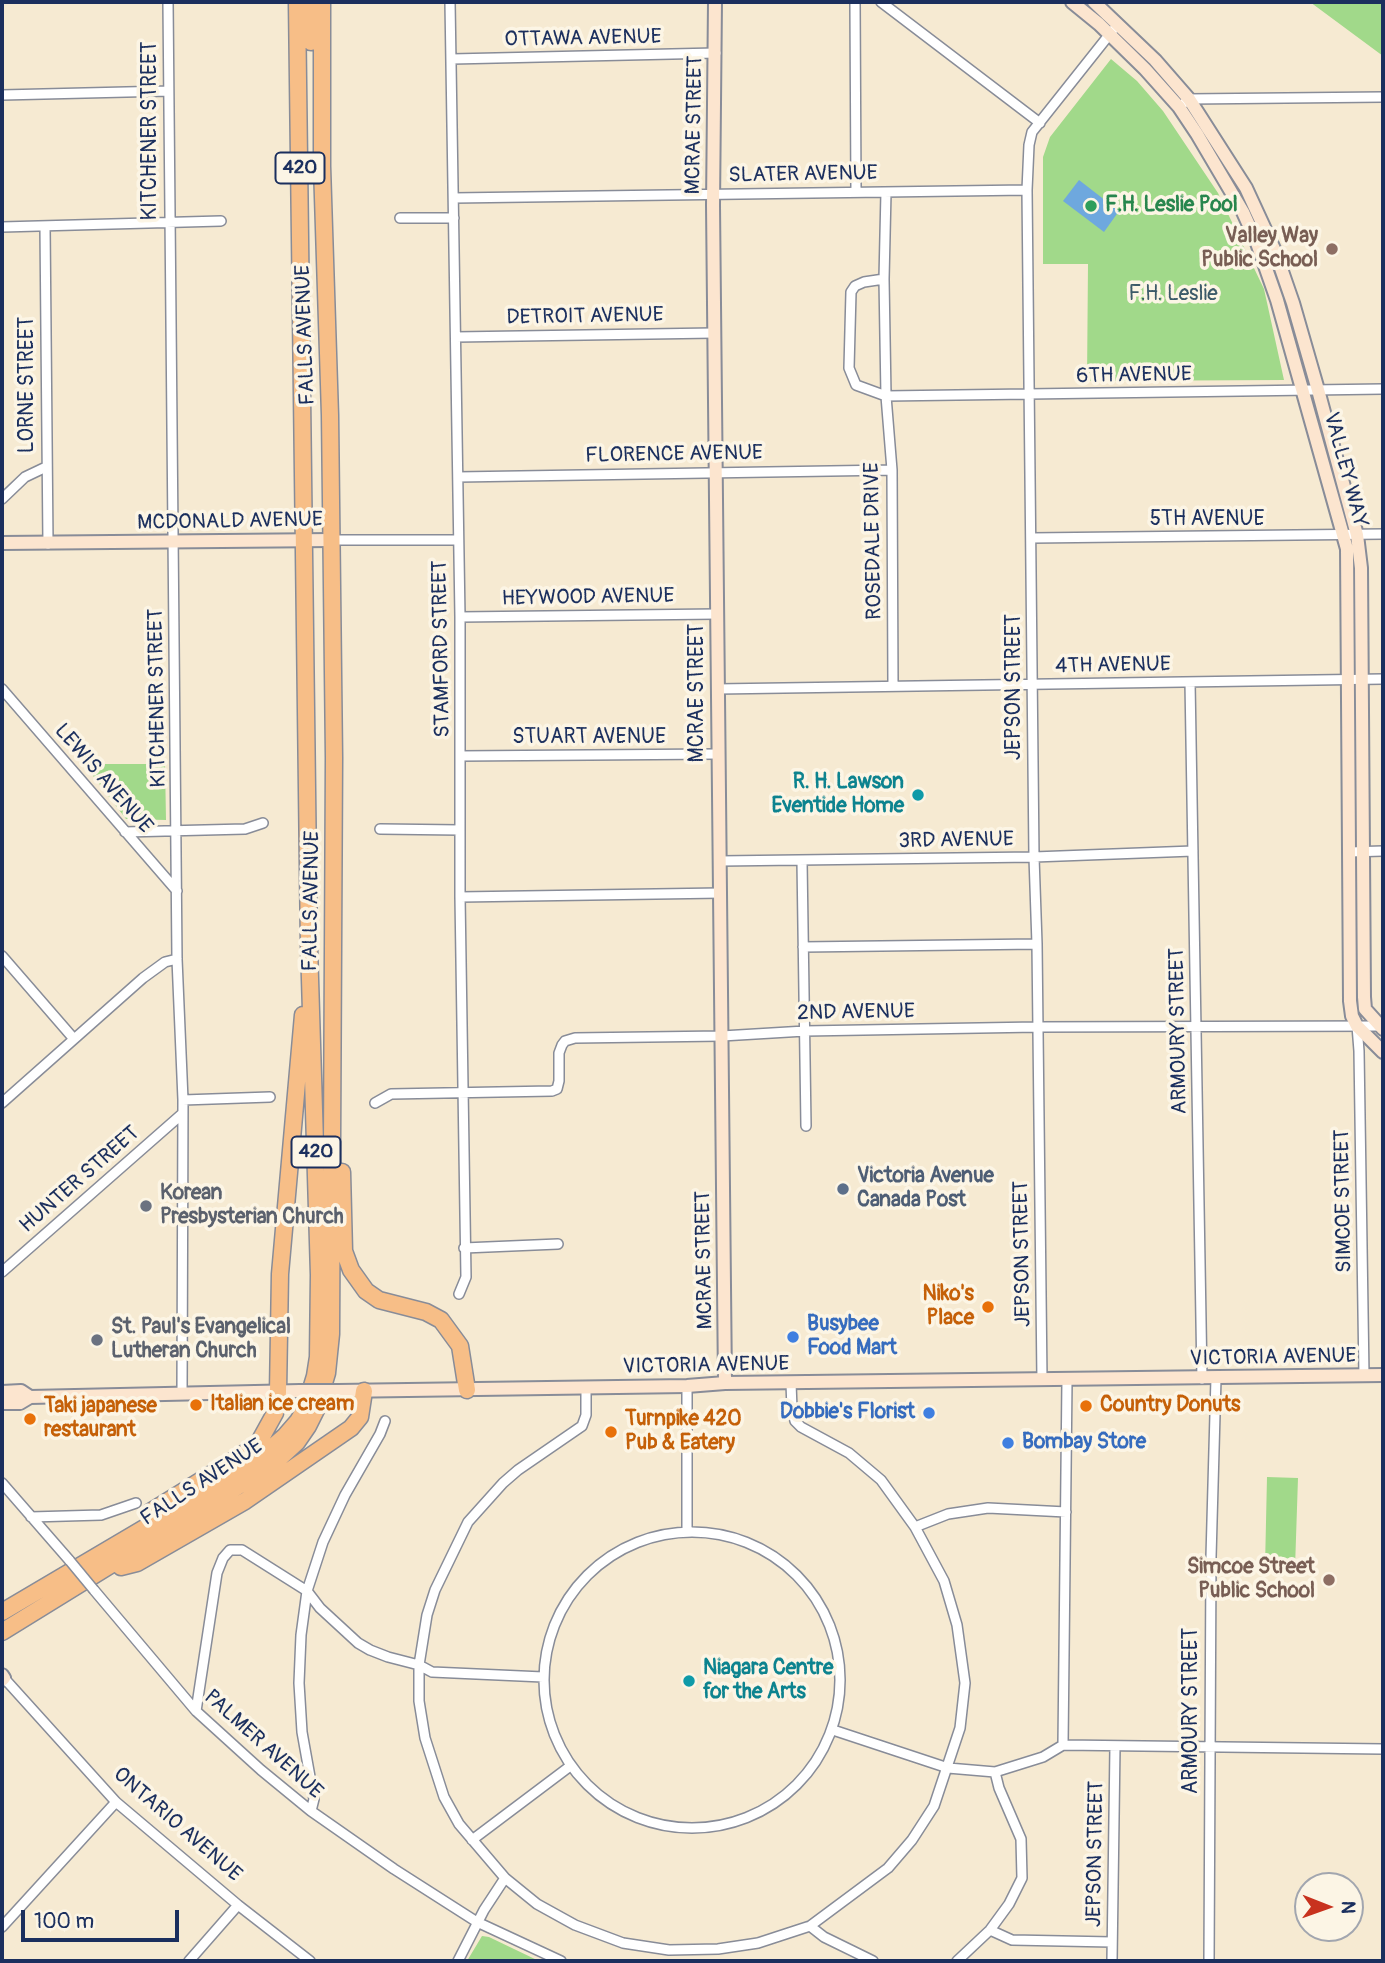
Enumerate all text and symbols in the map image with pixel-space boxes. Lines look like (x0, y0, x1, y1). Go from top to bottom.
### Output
street label: OTTAWA AVENUE (504, 25, 662, 53)
street label: KITCHENER STREET (138, 41, 164, 221)
street label: MCRAE STREET (681, 55, 709, 195)
road number: 420 (276, 152, 324, 184)
street label: SLATER AVENUE (728, 161, 878, 189)
place label: F.H. Leslie Pool (1105, 193, 1238, 219)
marker: F.H. Leslie Pool (1083, 198, 1099, 214)
place label: Valley Way Public School (1201, 224, 1318, 274)
marker: Valley Way Public School (1324, 241, 1340, 257)
street label: FALLS AVENUE (291, 264, 321, 406)
park label: F.H. Leslie (1128, 282, 1218, 308)
street label: DETROIT AVENUE (506, 303, 664, 331)
street label: LORNE STREET (15, 317, 41, 453)
street label: 6TH AVENUE (1076, 362, 1192, 390)
street label: VALLEY WAY (1317, 410, 1373, 530)
street label: FLORENCE AVENUE (585, 441, 763, 469)
street label: ROSEDALE DRIVE (860, 462, 888, 620)
street label: 5TH AVENUE (1150, 507, 1264, 533)
street label: MCDONALD AVENUE (137, 508, 323, 536)
street label: STAMFORD STREET (428, 560, 456, 738)
street label: HEYWOOD AVENUE (502, 584, 674, 612)
street label: KITCHENER STREET (144, 608, 172, 788)
street label: JEPSON STREET (1002, 614, 1028, 760)
street label: MCRAE STREET (685, 624, 711, 762)
street label: 4TH AVENUE (1055, 652, 1171, 680)
street label: LEWIS AVENUE (48, 719, 158, 839)
street label: STUART AVENUE (512, 725, 666, 751)
place label: R. H. Lawson Eventide Home (771, 770, 904, 820)
marker: R. H. Lawson Eventide Home (910, 787, 926, 803)
street label: 3RD AVENUE (898, 827, 1014, 855)
street label: FALLS AVENUE (298, 830, 326, 972)
street label: ARMOURY STREET (1165, 947, 1193, 1115)
street label: 2ND AVENUE (797, 999, 915, 1027)
street label: HUNTER STREET (15, 1121, 145, 1239)
street label: SIMCOE STREET (1330, 1129, 1358, 1273)
road number: 420 (292, 1136, 340, 1168)
place label: Victoria Avenue Canada Post (857, 1164, 994, 1214)
place label: Korean Presbysterian Church (160, 1181, 344, 1231)
marker: Victoria Avenue Canada Post (835, 1181, 851, 1197)
street label: JEPSON STREET (1009, 1181, 1037, 1327)
street label: MCRAE STREET (691, 1190, 719, 1330)
marker: Korean Presbysterian Church (138, 1198, 154, 1214)
place label: Niko's Place (922, 1282, 974, 1332)
marker: Niko's Place (980, 1299, 996, 1315)
place label: Busybee Food Mart (807, 1312, 897, 1362)
place label: St. Paul's Evangelical Lutheran Church (111, 1315, 291, 1365)
marker: Busybee Food Mart (785, 1329, 801, 1345)
marker: St. Paul's Evangelical Lutheran Church (89, 1332, 105, 1348)
street label: VICTORIA AVENUE (1190, 1344, 1356, 1372)
street label: VICTORIA AVENUE (623, 1352, 789, 1380)
place label: Italian ice cream (210, 1392, 354, 1418)
place label: Country Donuts (1100, 1393, 1240, 1419)
place label: Taki japanese restaurant (44, 1394, 157, 1444)
marker: Italian ice cream (188, 1397, 204, 1413)
marker: Country Donuts (1078, 1398, 1094, 1414)
place label: Dobbie's Florist (780, 1400, 915, 1426)
marker: Dobbie's Florist (921, 1405, 937, 1421)
place label: Turnpike 420 Pub & Eatery (625, 1407, 742, 1457)
marker: Taki japanese restaurant (22, 1411, 38, 1427)
marker: Turnpike 420 Pub & Eatery (603, 1424, 619, 1440)
place label: Bombay Store (1022, 1430, 1146, 1456)
street label: FALLS AVENUE (136, 1434, 268, 1532)
marker: Bombay Store (1000, 1435, 1016, 1451)
place label: Simcoe Street Public School (1187, 1555, 1315, 1605)
marker: Simcoe Street Public School (1321, 1572, 1337, 1588)
street label: ARMOURY STREET (1179, 1628, 1205, 1794)
place label: Niagara Centre for the Arts (703, 1656, 833, 1706)
marker: Niagara Centre for the Arts (681, 1673, 697, 1689)
street label: PALMER AVENUE (198, 1685, 328, 1805)
street label: ONTARIO AVENUE (108, 1762, 246, 1888)
street label: JEPSON STREET (1082, 1781, 1110, 1927)
north arrow (1294, 1872, 1364, 1942)
scale bar (24, 1896, 182, 1940)
text: N (1336, 1901, 1360, 1914)
text: 100 m (34, 1908, 94, 1935)

